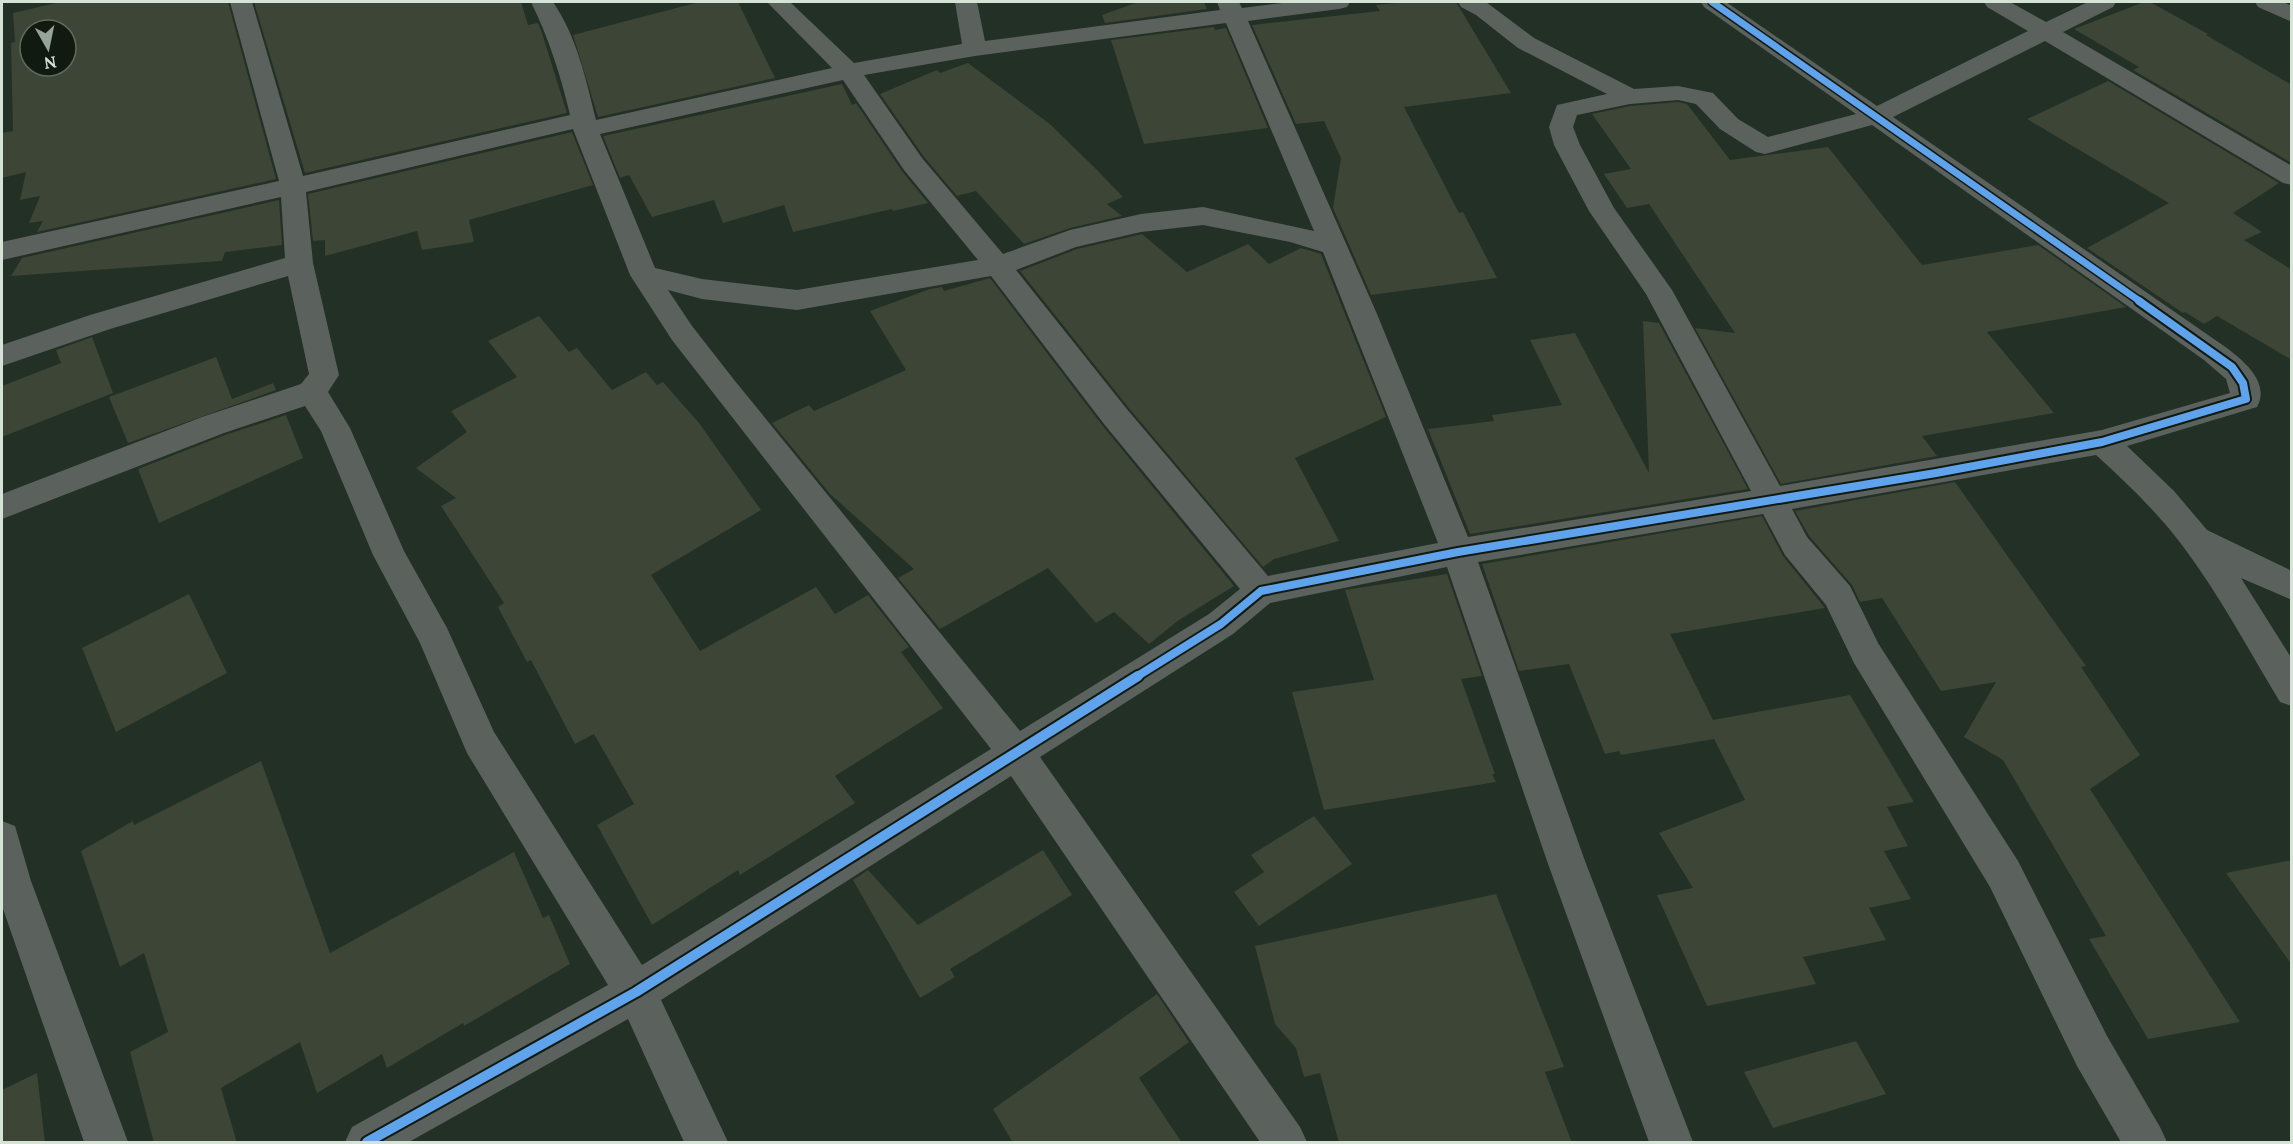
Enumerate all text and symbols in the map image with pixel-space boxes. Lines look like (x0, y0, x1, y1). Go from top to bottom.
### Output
north arrow (18, 18, 78, 78)
text: N (43, 52, 58, 74)

